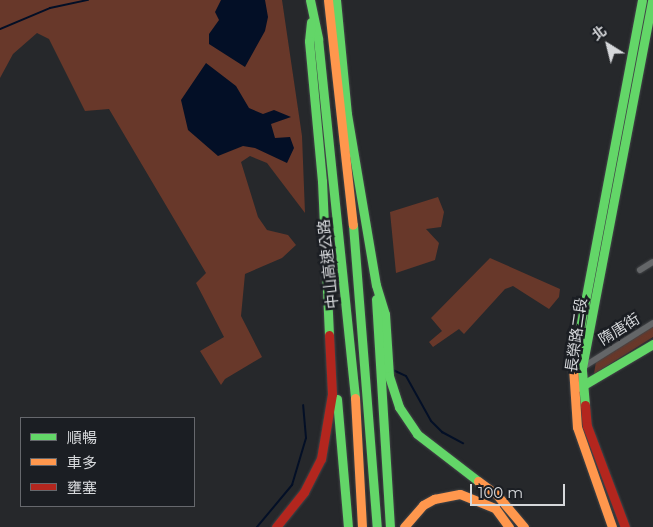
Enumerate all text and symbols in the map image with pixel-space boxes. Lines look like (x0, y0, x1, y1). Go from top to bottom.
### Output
north arrow (583, 20, 633, 70)
text: 北 (588, 21, 610, 44)
street label: 中山高速公路 (314, 218, 342, 310)
street label: 長榮路二段 (562, 297, 590, 373)
street label: 隋唐街 (595, 309, 643, 349)
legend (20, 417, 195, 507)
text: 順暢 (67, 428, 97, 447)
text: 車多 (67, 453, 97, 472)
scale bar (473, 474, 568, 506)
text: 壅塞 (67, 478, 97, 497)
text: 100 m (478, 483, 523, 502)

